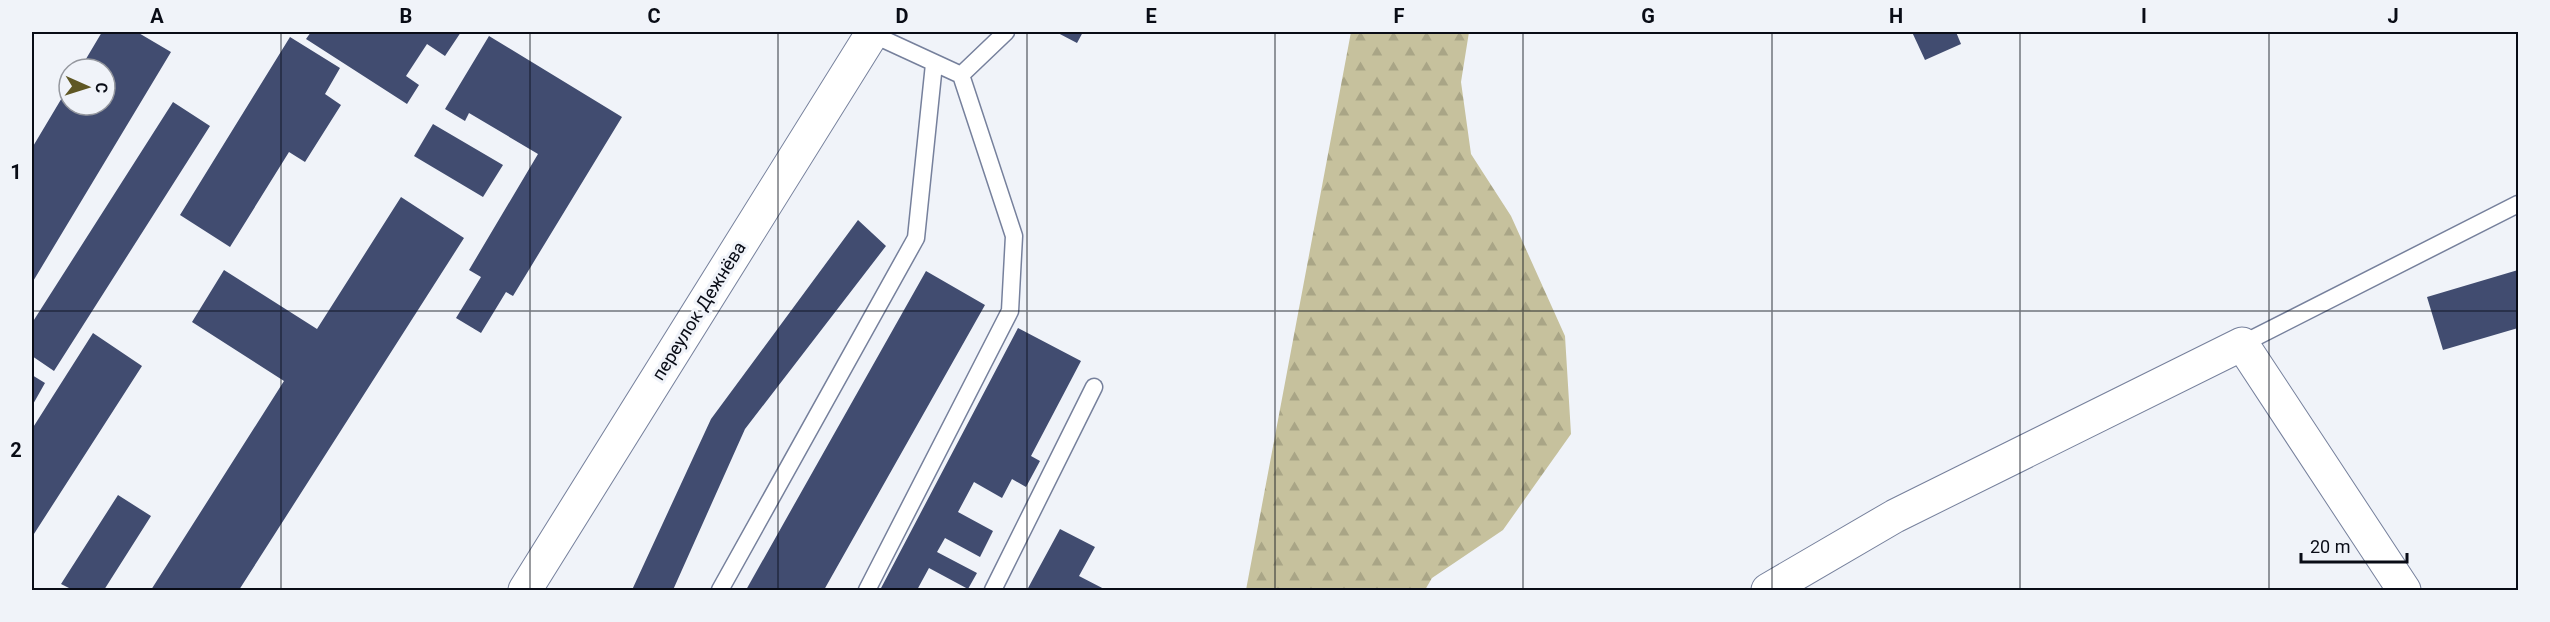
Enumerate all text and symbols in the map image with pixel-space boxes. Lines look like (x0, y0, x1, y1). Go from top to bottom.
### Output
text: A (150, 4, 164, 28)
text: B (400, 4, 412, 28)
text: C (647, 4, 661, 28)
text: D (896, 4, 909, 28)
text: E (1145, 4, 1157, 28)
text: F (1394, 4, 1405, 28)
text: G (1641, 4, 1655, 28)
text: H (1889, 4, 1903, 28)
text: I (2141, 4, 2147, 28)
text: J (2387, 4, 2399, 28)
north arrow (57, 57, 117, 117)
text: С (92, 82, 111, 93)
text: 1 (10, 160, 22, 184)
street label: переулок Дежнёва (647, 238, 750, 384)
text: 2 (10, 438, 22, 462)
scale bar (2301, 526, 2408, 564)
text: 20 m (2310, 536, 2350, 557)

